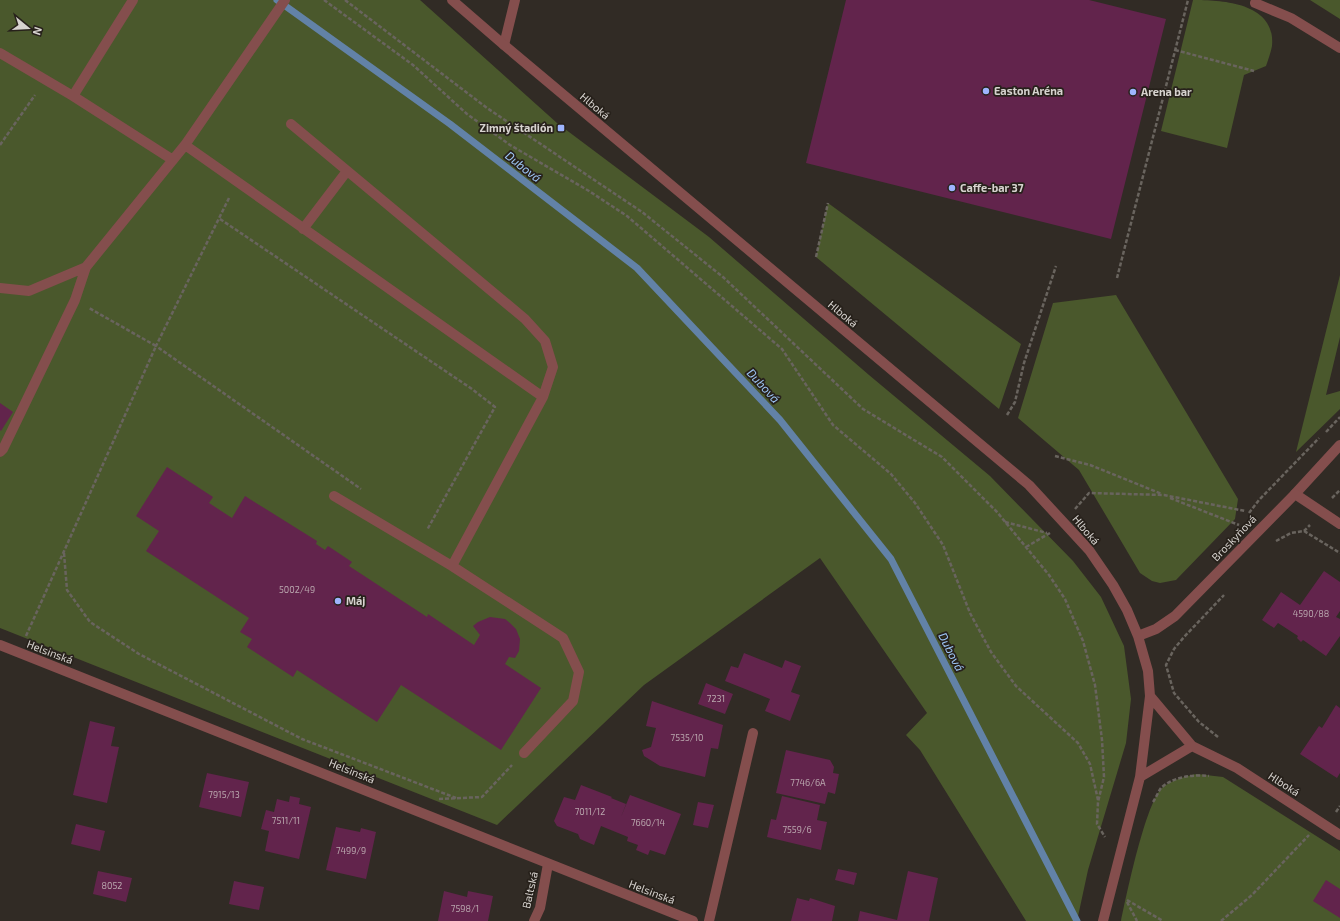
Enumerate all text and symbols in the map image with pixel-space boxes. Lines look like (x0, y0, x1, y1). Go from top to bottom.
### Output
north arrow (8, 8, 48, 48)
text: N (31, 25, 45, 37)
place label: Easton Aréna (994, 84, 1063, 97)
place label: Arena bar (1141, 85, 1192, 98)
marker: Easton Aréna (981, 86, 991, 96)
marker: Arena bar (1128, 87, 1138, 97)
street label: Hlboká (578, 89, 613, 122)
place label: Zimný štadión (480, 121, 553, 135)
marker: Zimný štadión (556, 123, 566, 133)
water label: Dubová (503, 148, 544, 185)
place label: Caffe-bar 37 (960, 181, 1024, 194)
marker: Caffe-bar 37 (947, 183, 957, 193)
street label: Hlboká (826, 297, 861, 330)
water label: Dubová (744, 365, 783, 405)
street label: Hlboká (1070, 512, 1103, 547)
street label: Broskyňová (1209, 512, 1259, 563)
house number: 5002/49 (279, 584, 315, 595)
place label: Máj (346, 594, 365, 608)
marker: Máj (333, 596, 343, 606)
house number: 4590/88 (1293, 608, 1329, 619)
water label: Dubová (936, 630, 968, 673)
street label: Helsinská (25, 637, 75, 666)
house number: 7231 (707, 693, 725, 704)
house number: 7535/10 (671, 732, 703, 743)
street label: Helsinská (327, 755, 377, 786)
street label: Hlboká (1266, 769, 1302, 799)
house number: 7746/6A (790, 777, 826, 788)
house number: 7915/13 (208, 789, 240, 800)
house number: 7011/12 (575, 806, 605, 817)
house number: 7511/11 (272, 815, 300, 826)
house number: 7660/14 (631, 817, 666, 828)
house number: 7559/6 (782, 824, 812, 835)
house number: 7499/9 (336, 845, 366, 856)
street label: Baltská (519, 870, 540, 910)
street label: Helsinská (627, 877, 677, 906)
house number: 8052 (102, 880, 122, 891)
house number: 7598/1 (451, 903, 479, 914)

